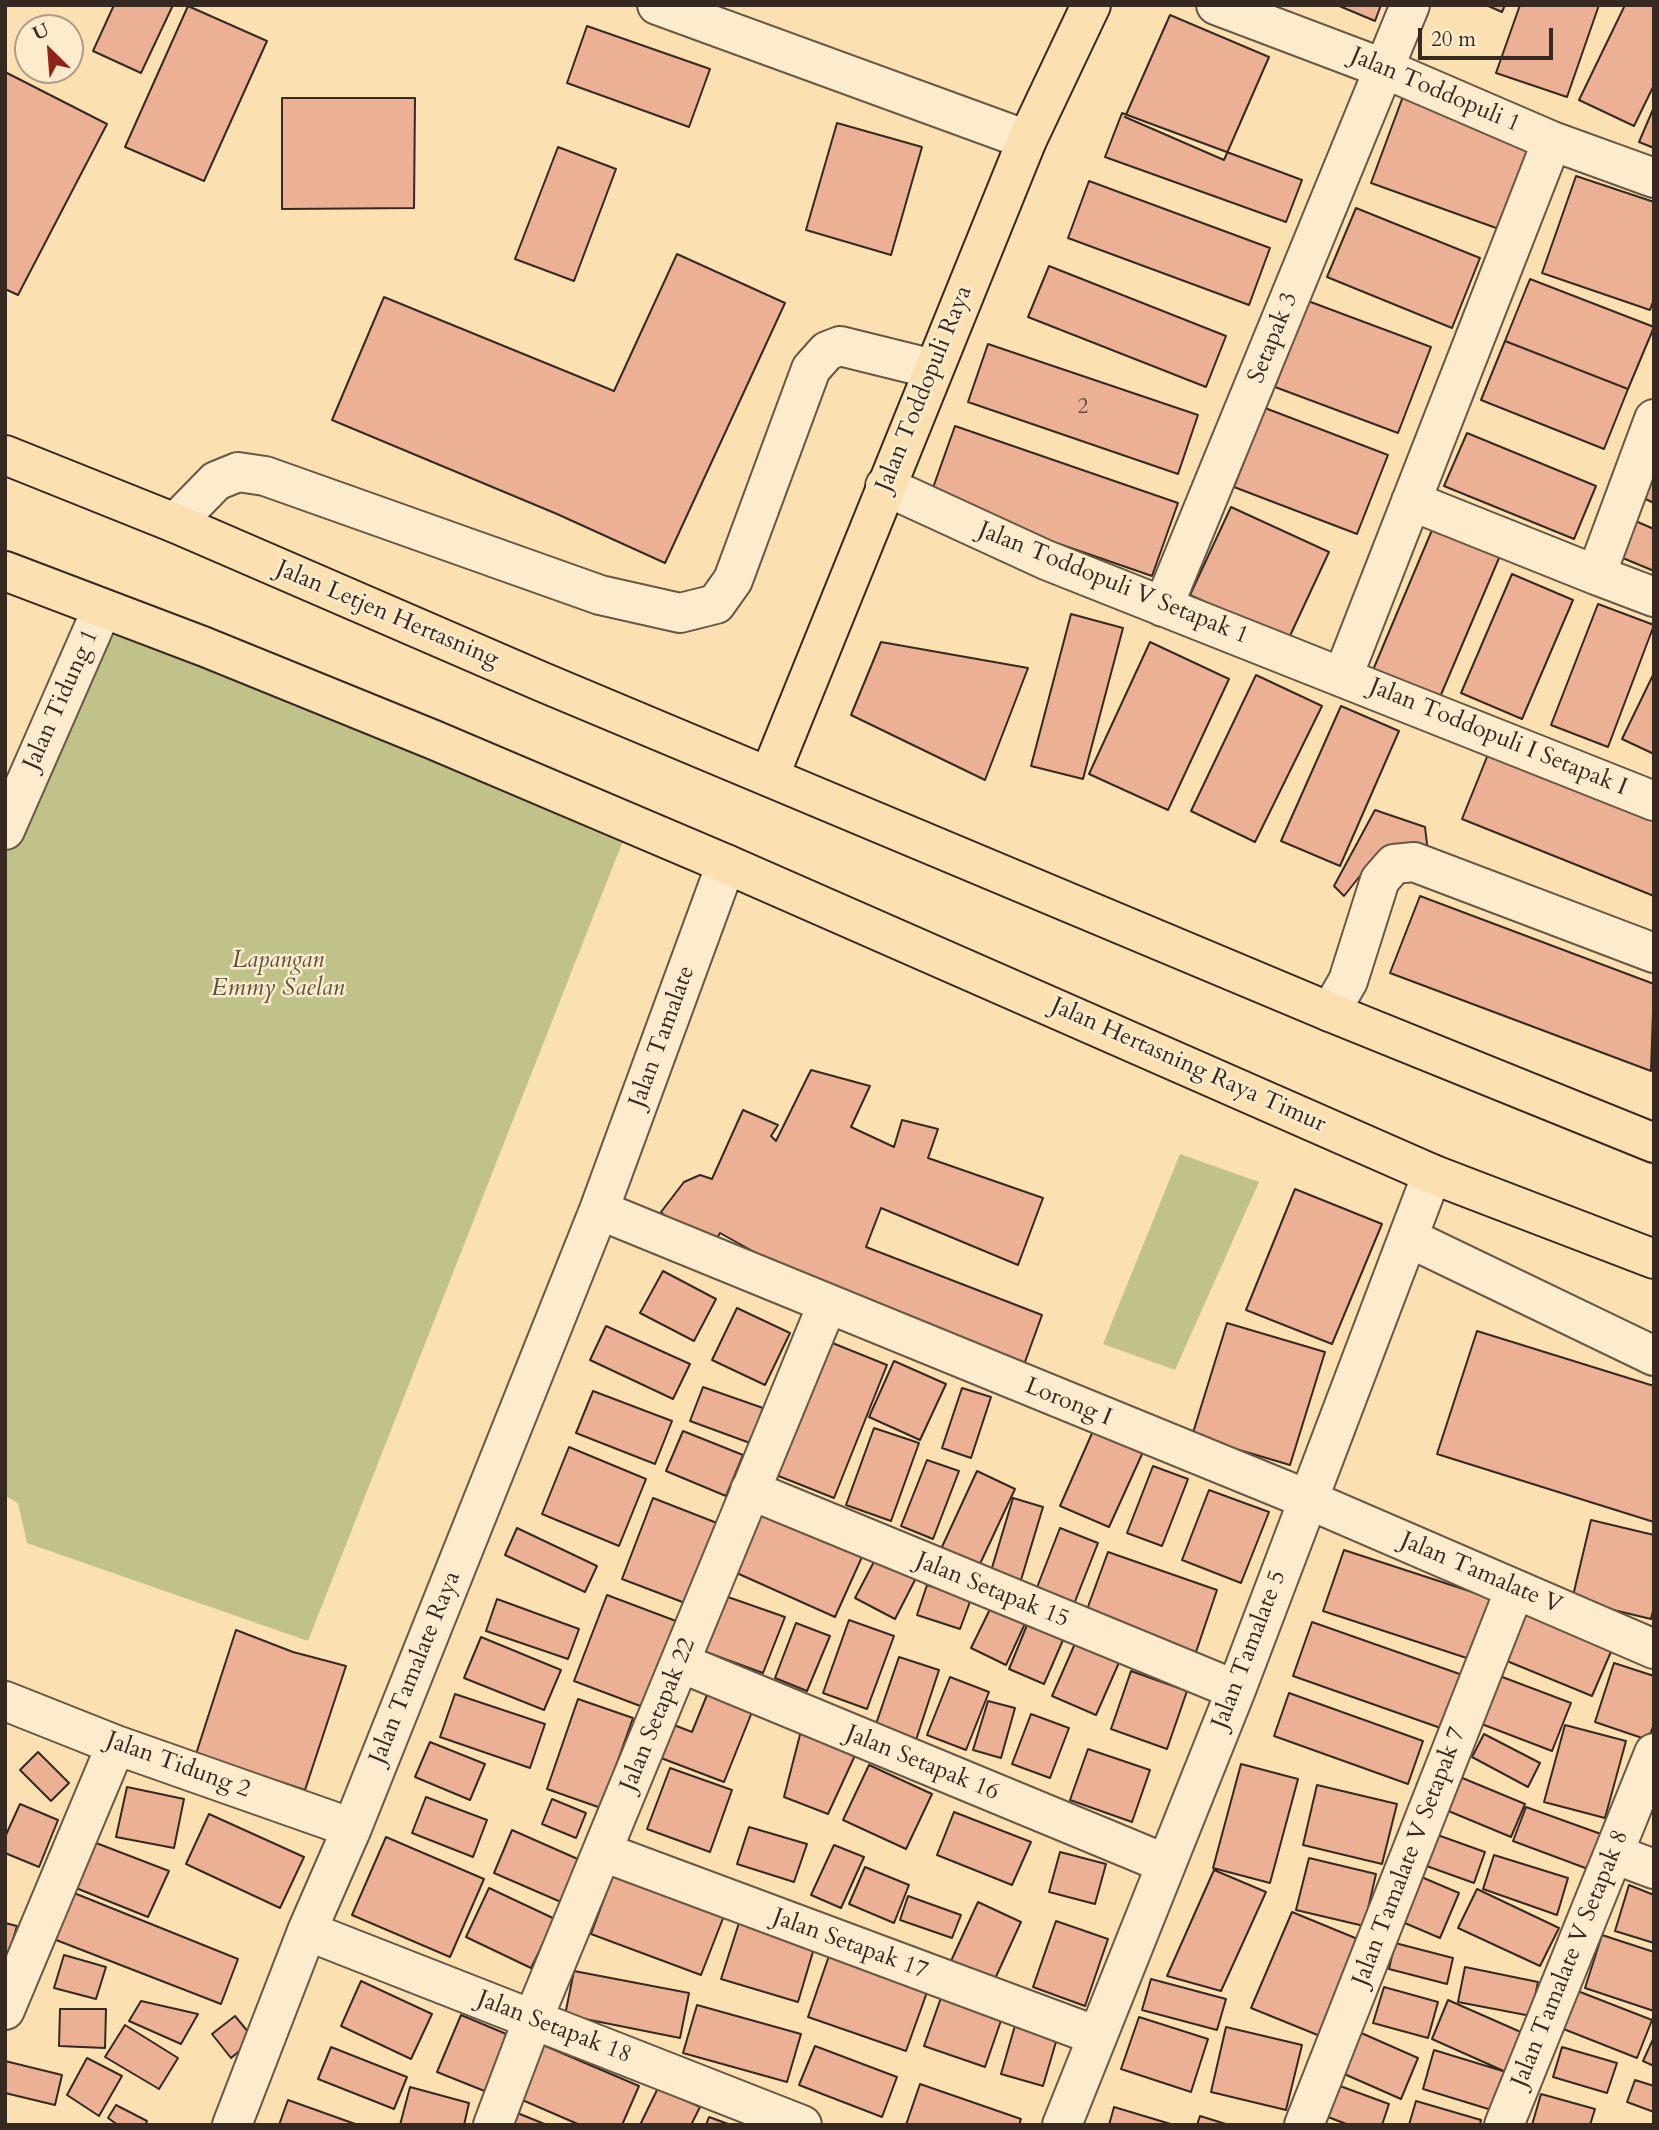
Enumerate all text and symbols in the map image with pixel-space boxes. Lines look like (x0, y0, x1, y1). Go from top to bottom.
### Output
north arrow (14, 14, 84, 84)
scale bar (1421, 14, 1556, 58)
text: U (28, 17, 53, 47)
text: 20 m (1431, 25, 1476, 54)
street label: Jalan Toddopuli 1 (1346, 42, 1524, 140)
street label: Jalan Toddopuli Raya (871, 282, 979, 496)
street label: Setapak 3 (1243, 288, 1305, 388)
house number: 2 (1078, 395, 1088, 421)
street label: Jalan Toddopuli V Setapak 1 (974, 517, 1252, 651)
street label: Jalan Letjen Hertasning (271, 555, 503, 675)
street label: Jalan Tidung 1 (18, 625, 106, 775)
street label: Jalan Toddopuli I Setapak I (1365, 673, 1631, 803)
park label: Lapangan Emmy Saelan (212, 947, 344, 1003)
street label: Jalan Tamalate (624, 962, 702, 1112)
street label: Jalan Hertasning Raya Timur (1046, 992, 1330, 1140)
street label: Lorong I (1020, 1373, 1116, 1433)
street label: Jalan Tamalate V (1396, 1527, 1566, 1621)
street label: Jalan Setapak 15 (911, 1547, 1073, 1635)
street label: Jalan Tamalate 5 (1207, 1567, 1293, 1733)
street label: Jalan Tamalate Raya (364, 1568, 468, 1768)
street label: Jalan Setapak 22 (615, 1634, 703, 1796)
street label: Jalan Setapak 16 (841, 1720, 1003, 1808)
street label: Jalan Tamalate V Setapak 7 (1347, 1724, 1473, 1990)
street label: Jalan Tidung 2 (102, 1727, 254, 1805)
street label: Jalan Tamalate V Setapak 8 (1506, 1826, 1636, 2092)
street label: Jalan Setapak 17 (769, 1904, 931, 1986)
street label: Jalan Setapak 18 (473, 1985, 635, 2071)

